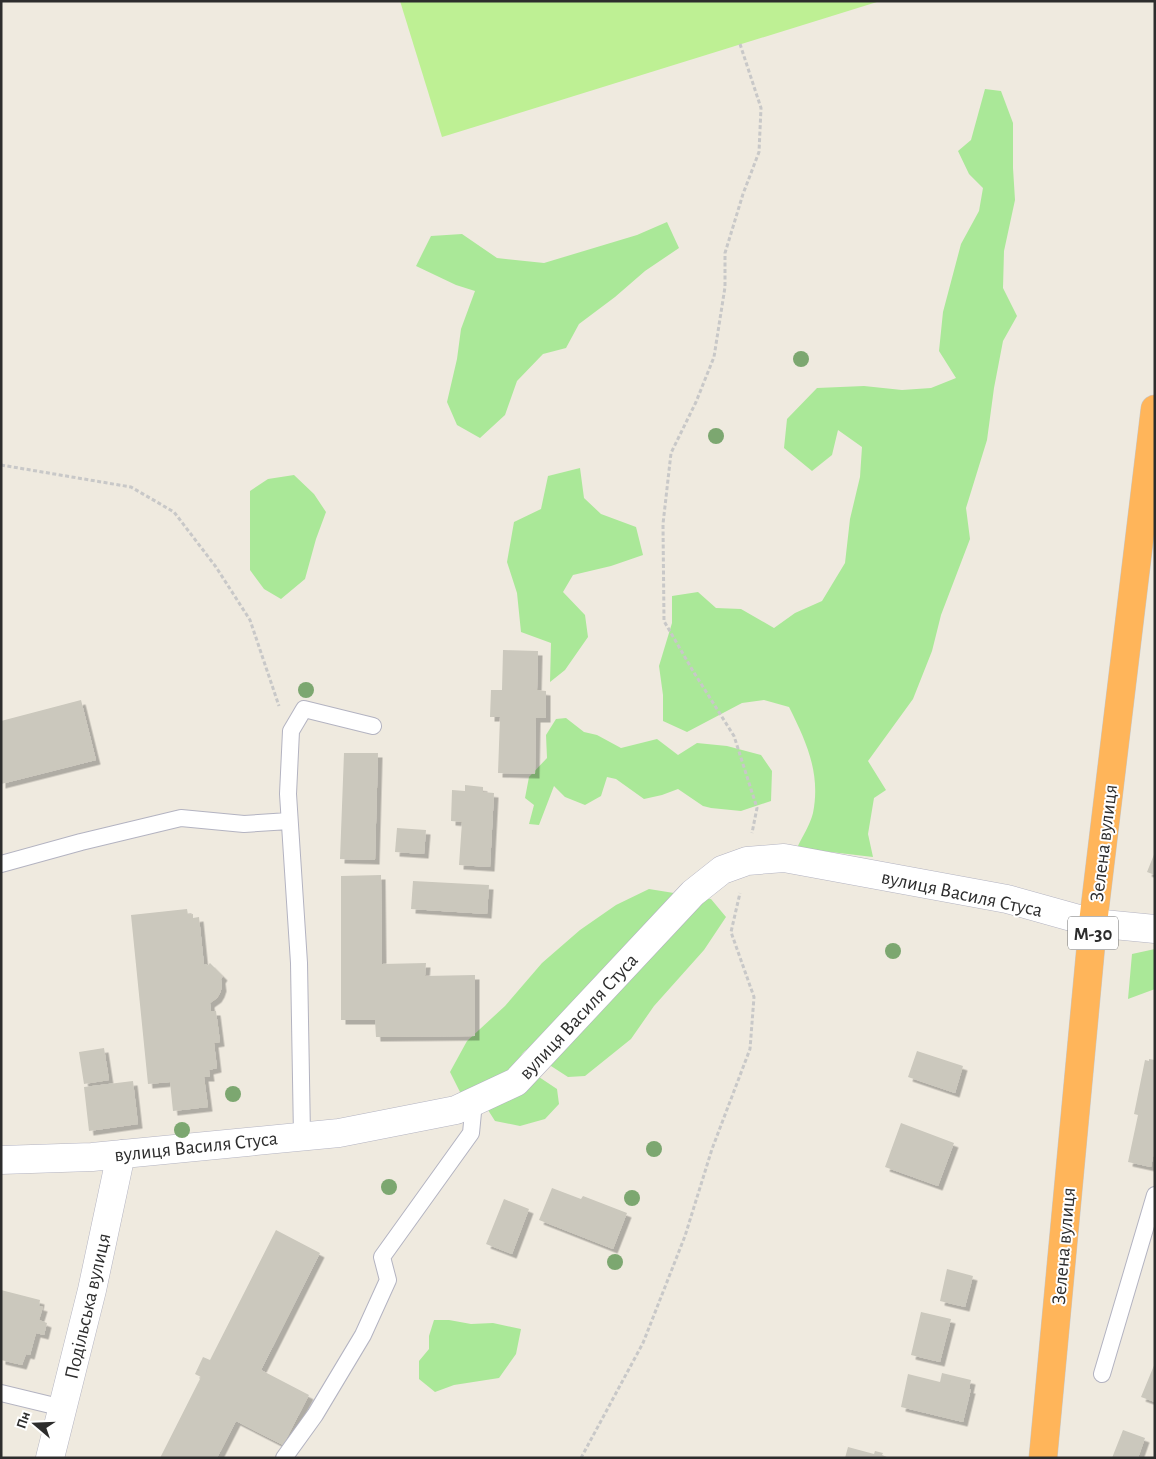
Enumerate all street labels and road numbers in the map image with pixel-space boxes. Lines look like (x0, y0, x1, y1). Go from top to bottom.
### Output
street label: Зелена вулиця (1087, 783, 1121, 903)
street label: вулиця Василя Стуса (879, 867, 1044, 921)
road number: М-30 (1068, 916, 1118, 950)
street label: вулиця Василя Стуса (515, 950, 642, 1084)
street label: вулиця Василя Стуса (113, 1128, 279, 1166)
street label: Зелена вулиця (1049, 1186, 1079, 1306)
street label: Подільська вулиця (61, 1231, 114, 1381)

